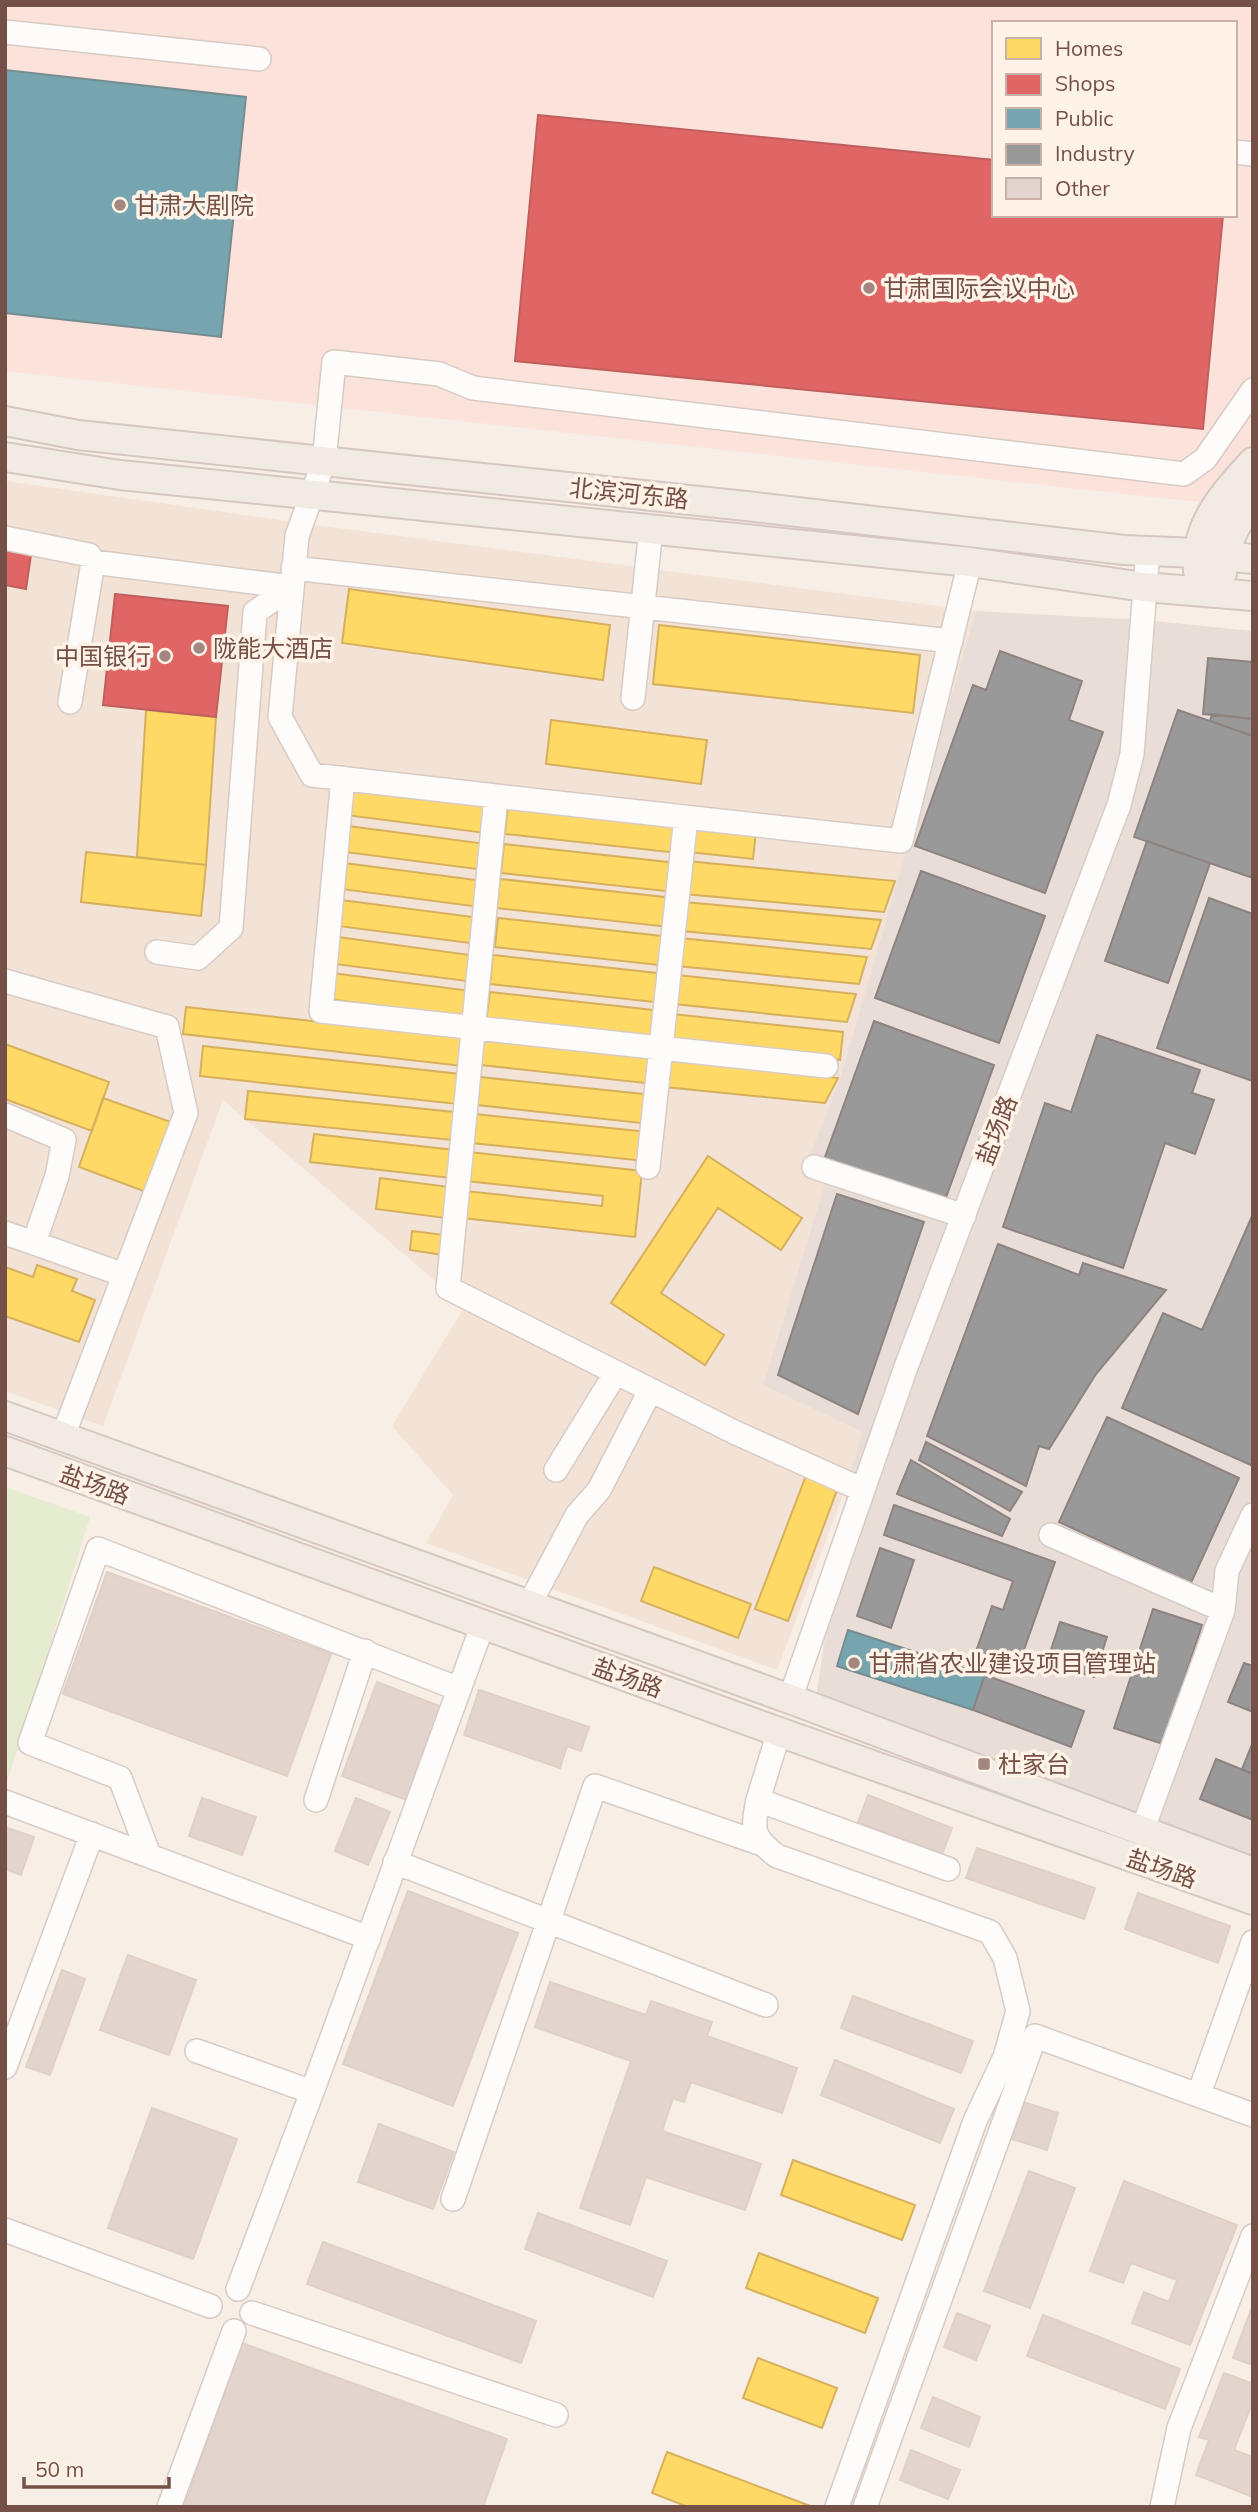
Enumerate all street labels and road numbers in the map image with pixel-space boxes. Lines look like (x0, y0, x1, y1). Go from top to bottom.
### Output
street label: 北滨河东路 (568, 472, 690, 514)
street label: 盐场路 (969, 1091, 1023, 1169)
street label: 盐场路 (56, 1458, 134, 1510)
street label: 盐场路 (589, 1651, 667, 1703)
street label: 盐场路 (1123, 1842, 1201, 1894)

